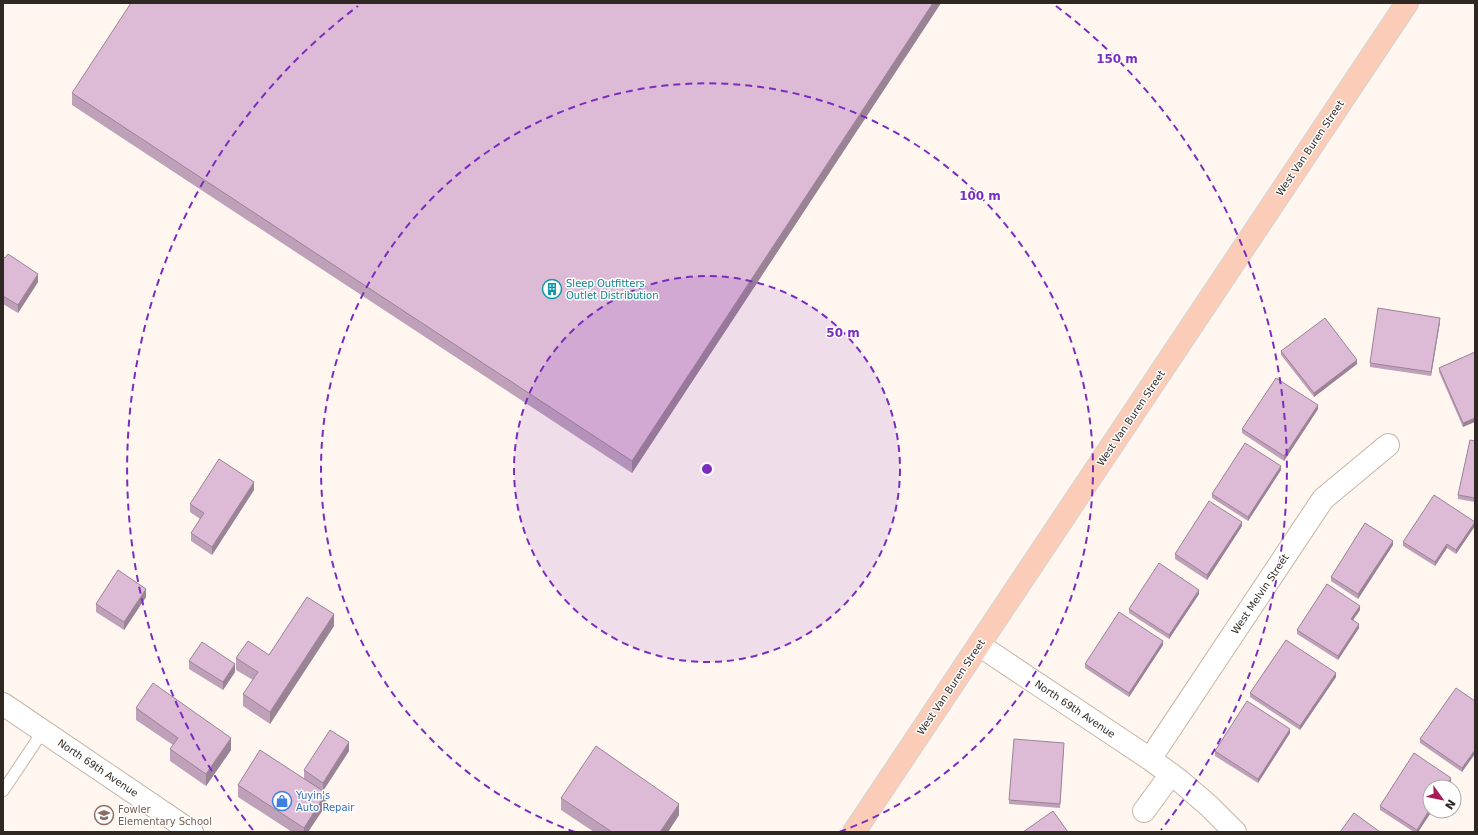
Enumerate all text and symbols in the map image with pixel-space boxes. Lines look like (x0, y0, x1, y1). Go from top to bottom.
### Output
text: 150 m (1096, 52, 1138, 66)
street label: West Van Buren Street (1274, 98, 1346, 198)
text: 100 m (959, 189, 1001, 203)
building icon: Sleep Outfitters Outlet Distribution (541, 278, 563, 300)
place label: Sleep Outfitters Outlet Distribution (566, 278, 659, 301)
text: 50 m (826, 326, 860, 340)
street label: West Van Buren Street (1095, 368, 1167, 468)
centre of rings (700, 462, 714, 476)
street label: West Melvin Street (1229, 552, 1291, 636)
street label: West Van Buren Street (915, 637, 987, 737)
street label: North 69th Avenue (1033, 678, 1117, 740)
street label: North 69th Avenue (56, 737, 140, 799)
north arrow (1422, 779, 1462, 819)
shop icon: Yuyin's Auto Repair (271, 790, 293, 812)
place label: Yuyin's Auto Repair (295, 790, 355, 813)
text: N (1442, 797, 1458, 812)
school or university icon: Fowler Elementary School (93, 804, 115, 826)
place label: Fowler Elementary School (118, 804, 212, 827)

